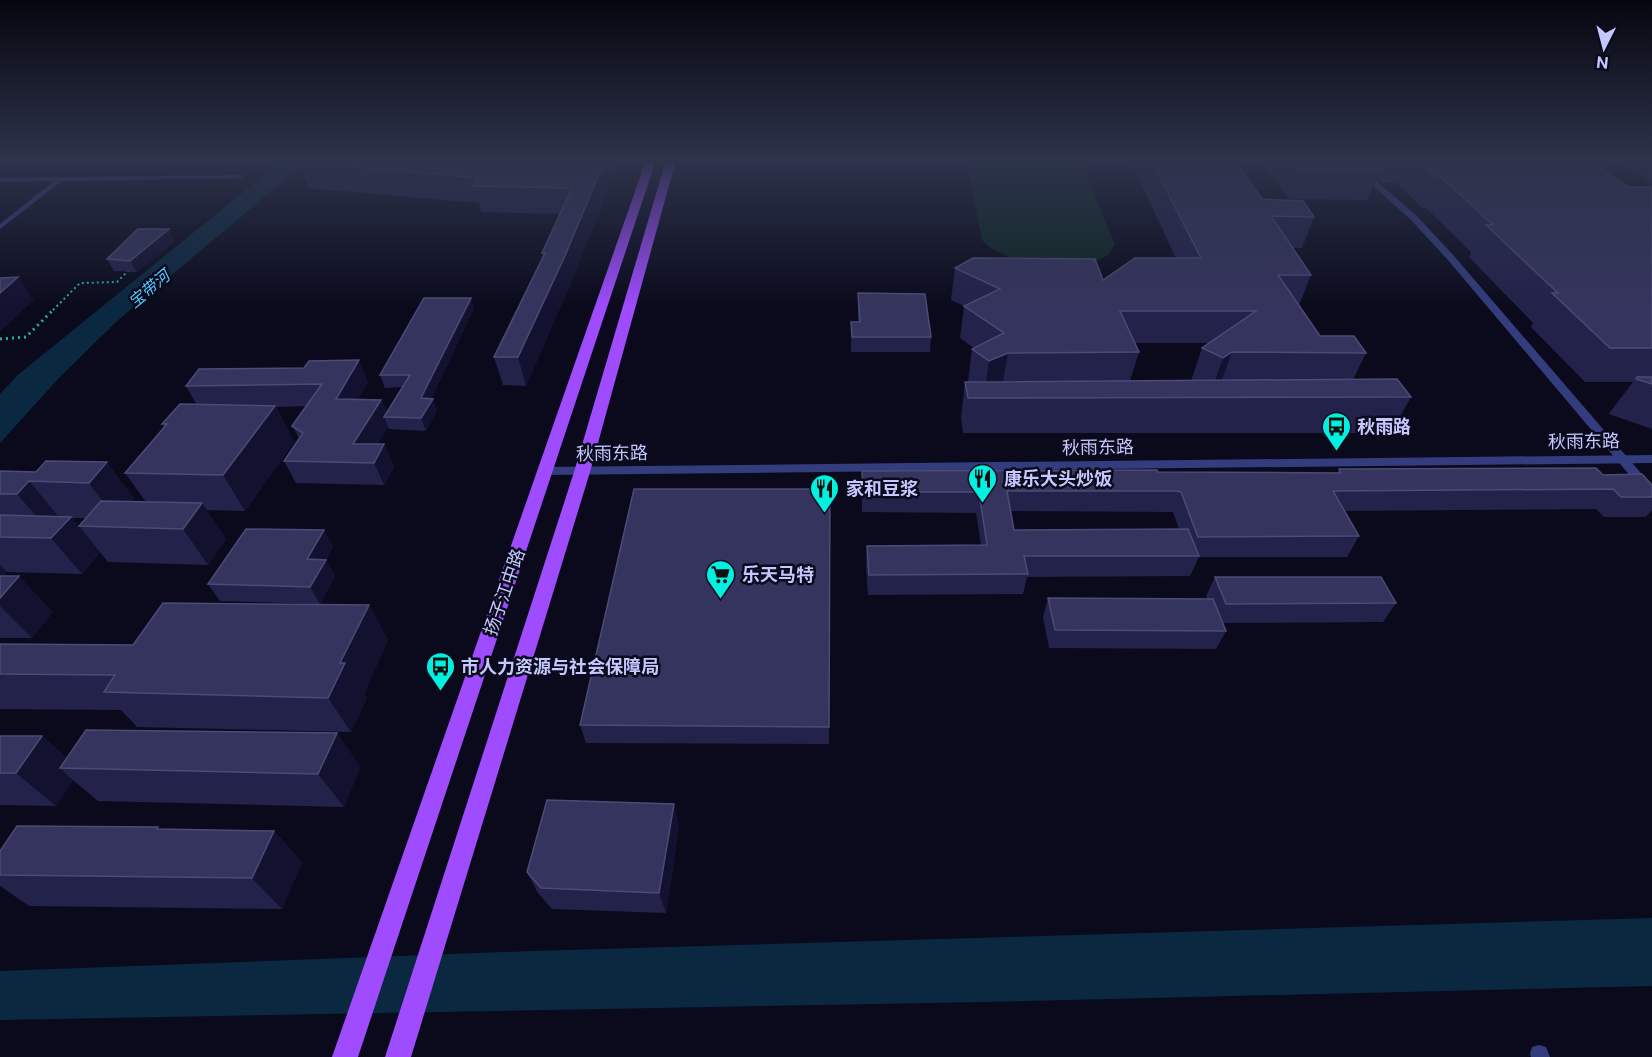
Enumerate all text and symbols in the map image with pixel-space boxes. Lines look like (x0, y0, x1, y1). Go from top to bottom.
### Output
north arrow (1574, 18, 1634, 78)
text: N (1595, 52, 1610, 73)
water label: 宝带河 (125, 264, 176, 312)
bus stop icon: 秋雨路 (1320, 410, 1352, 452)
place label: 秋雨路 (1357, 416, 1411, 437)
street label: 秋雨东路 (1548, 430, 1620, 452)
street label: 秋雨东路 (1062, 436, 1134, 458)
street label: 秋雨东路 (576, 442, 648, 464)
restaurant icon: 康乐大头炒饭 (967, 462, 999, 504)
place label: 康乐大头炒饭 (1004, 468, 1112, 489)
restaurant icon: 家和豆浆 (809, 472, 841, 514)
place label: 家和豆浆 (846, 478, 918, 499)
street label: 扬子江中路 (479, 546, 529, 638)
supermarket icon: 乐天马特 (705, 558, 737, 600)
place label: 乐天马特 (742, 564, 814, 585)
bus stop icon: 市人力资源与社会保障局 (424, 650, 456, 692)
place label: 市人力资源与社会保障局 (461, 656, 659, 677)

